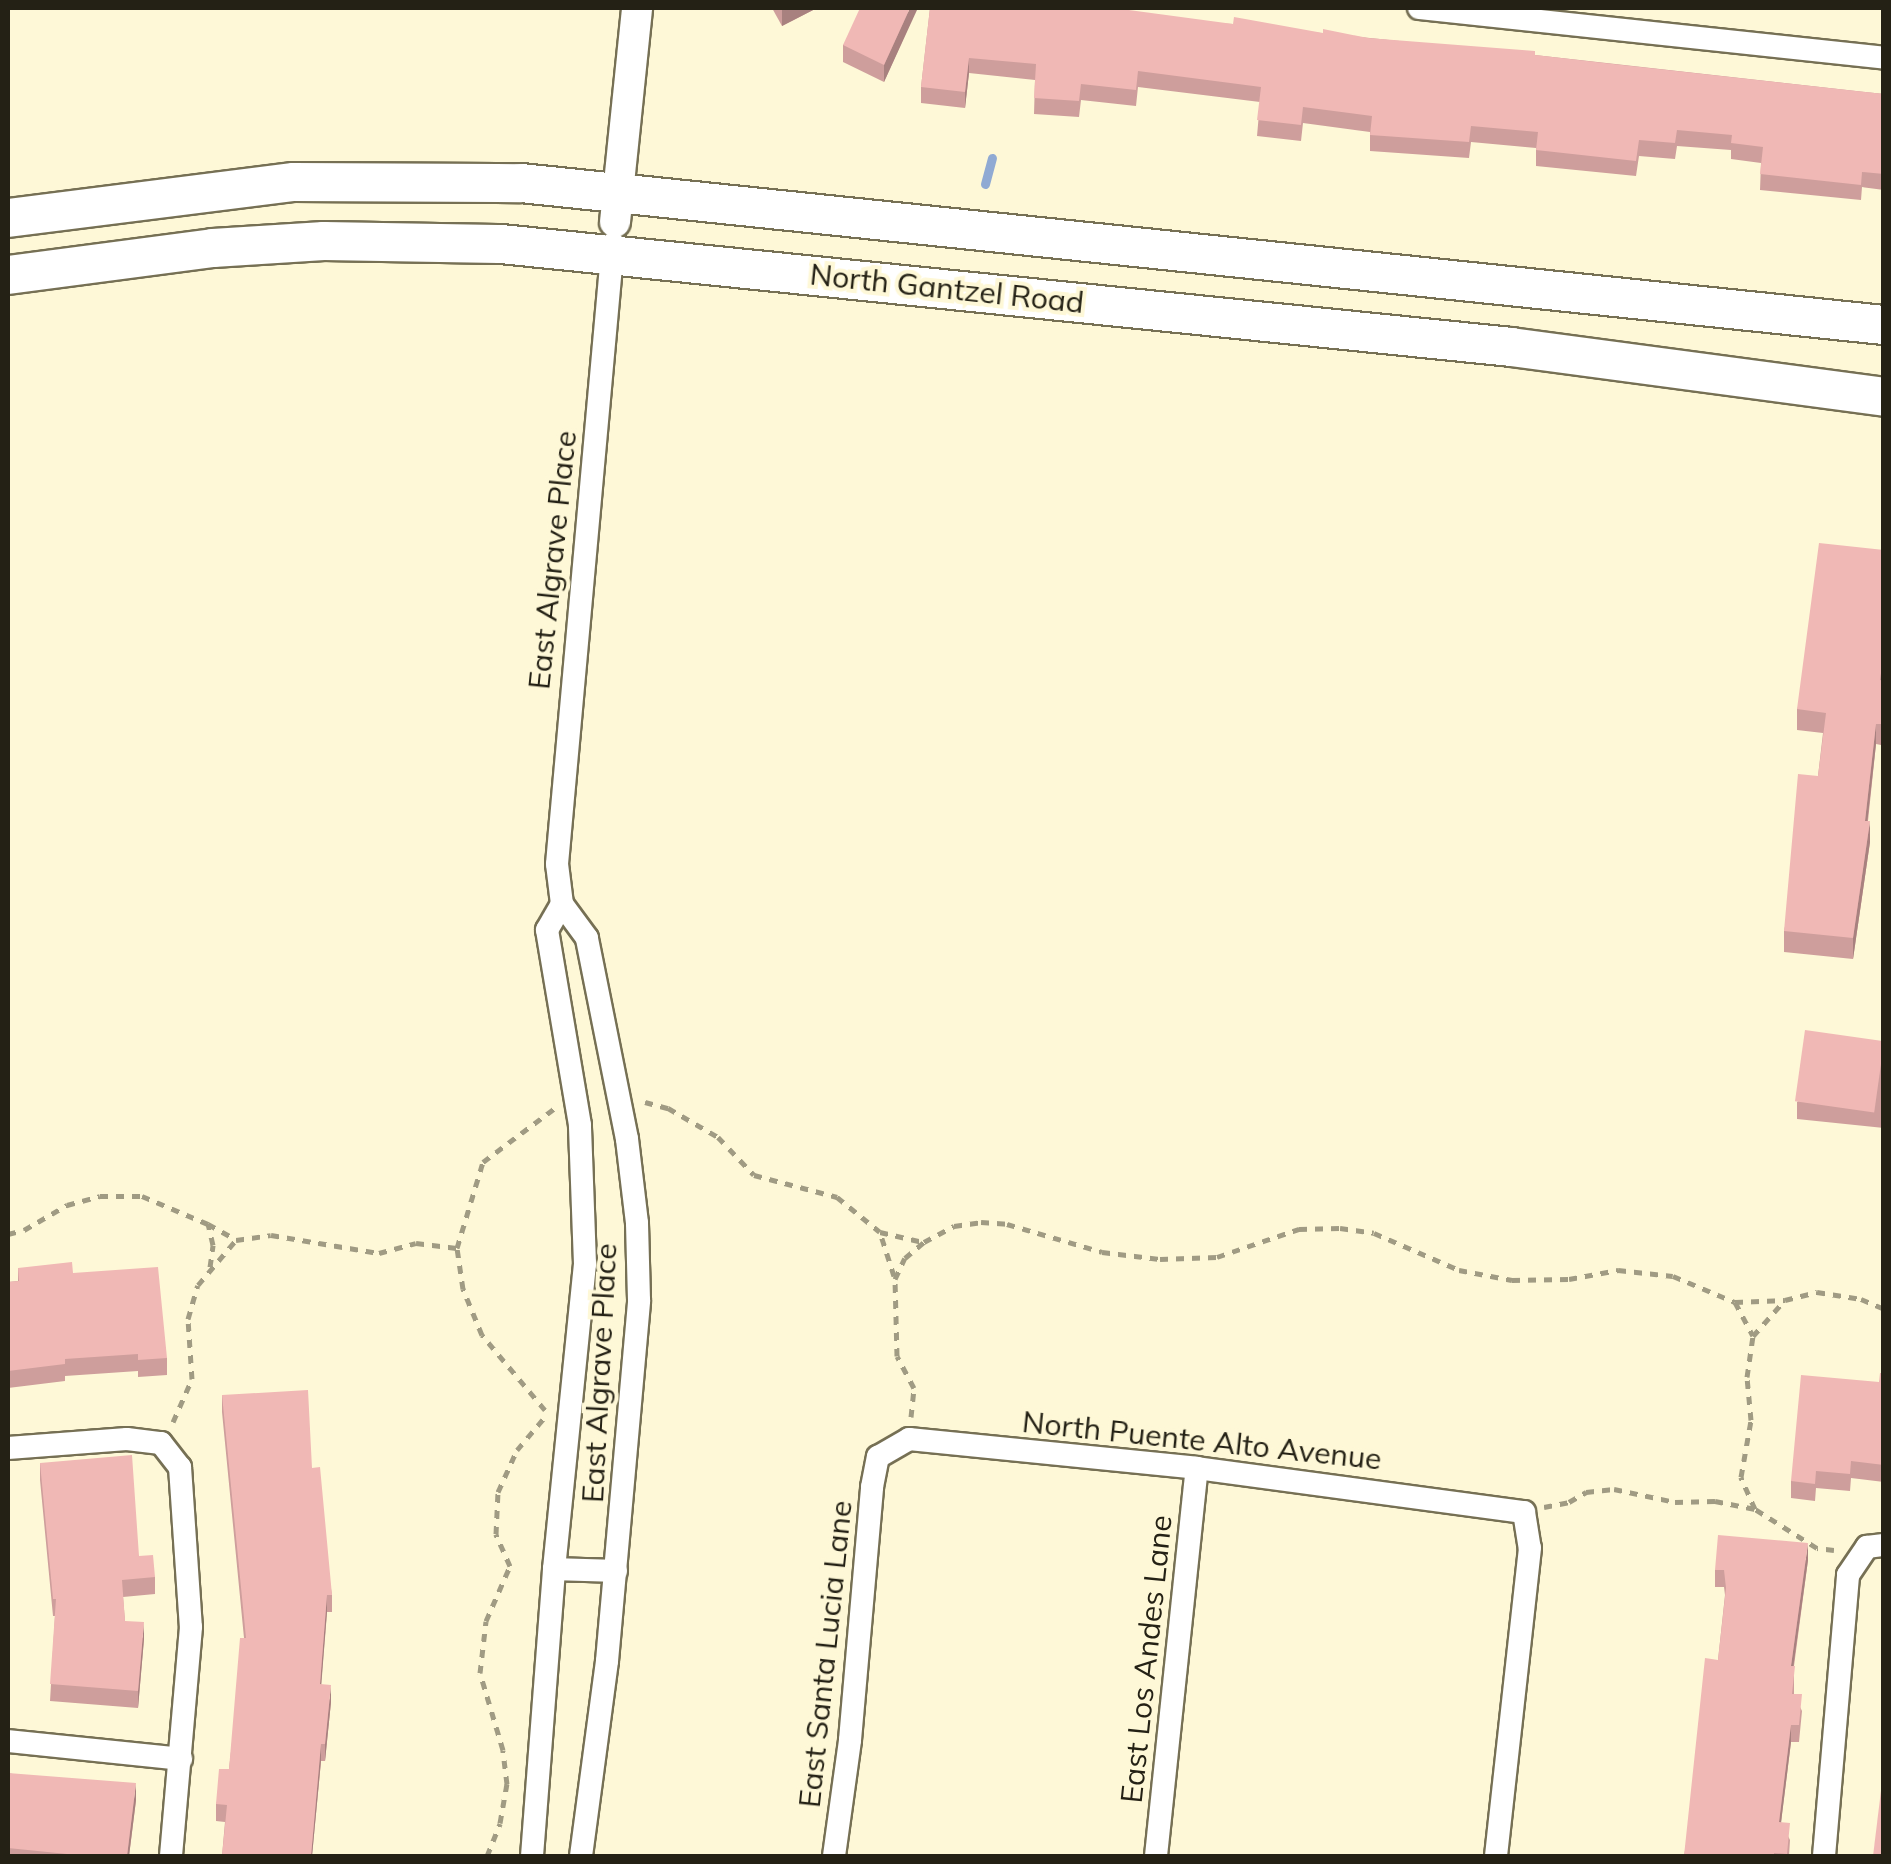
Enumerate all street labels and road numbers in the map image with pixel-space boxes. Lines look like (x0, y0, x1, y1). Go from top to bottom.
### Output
street label: North Gantzel Road (808, 256, 1086, 320)
street label: East Algrave Place (521, 429, 583, 691)
street label: East Algrave Place (574, 1242, 624, 1504)
street label: North Puente Alto Avenue (1021, 1403, 1383, 1477)
street label: East Santa Lucia Lane (791, 1499, 859, 1809)
street label: East Los Andes Lane (1113, 1513, 1179, 1805)

